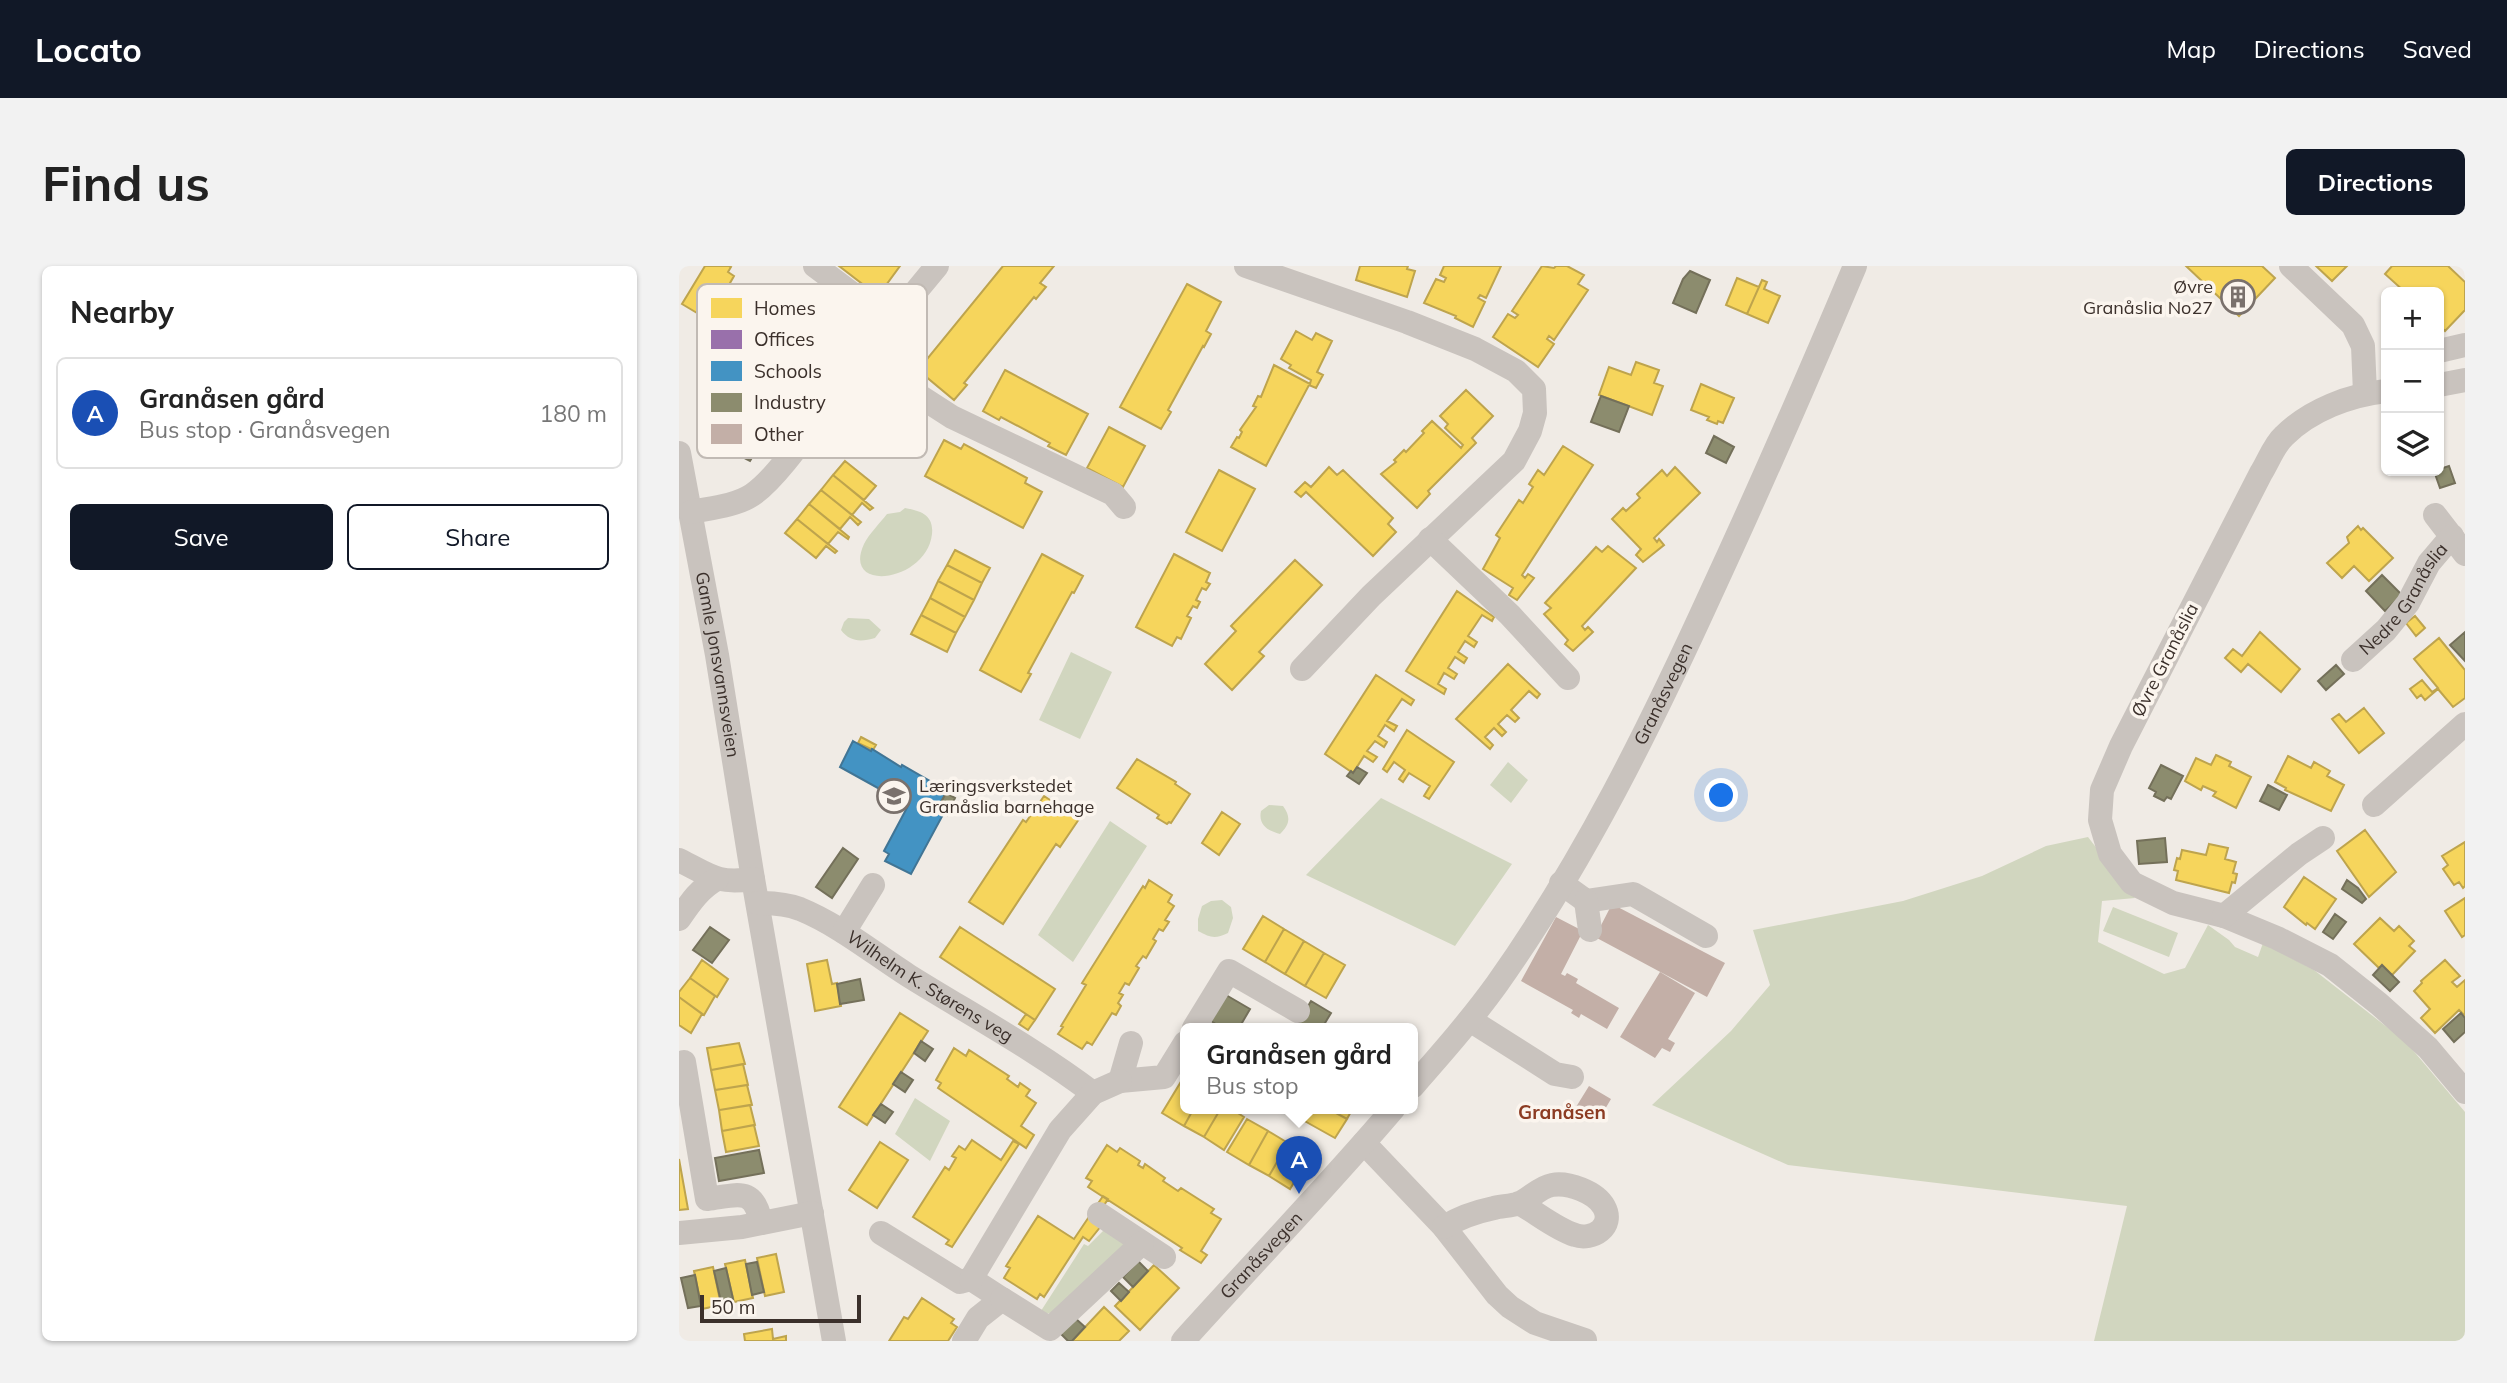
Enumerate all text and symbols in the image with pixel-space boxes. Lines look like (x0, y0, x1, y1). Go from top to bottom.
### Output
text: Locato (35, 29, 142, 70)
text: Map (2166, 34, 2216, 64)
text: Directions (2254, 34, 2365, 64)
text: Saved (2403, 34, 2472, 64)
button: Directions (2286, 149, 2465, 215)
text: Find us (42, 152, 210, 213)
place label: Øvre Granåslia No27 (2083, 275, 2213, 319)
building icon: Øvre Granåslia No27 (2219, 278, 2257, 316)
legend (697, 284, 927, 458)
map controls (2381, 287, 2444, 476)
button: + (2381, 287, 2444, 350)
text: Nearby (70, 293, 174, 331)
text: Homes (754, 296, 816, 320)
text: Offices (754, 327, 815, 351)
button: − (2381, 350, 2444, 413)
text: Schools (754, 359, 822, 383)
text: Granåsen gård (139, 382, 325, 415)
text: Industry (754, 390, 826, 414)
text: A (86, 399, 104, 428)
text: 180 m (539, 399, 607, 428)
button: layers (2381, 413, 2444, 476)
text: Bus stop · Granåsvegen (139, 415, 391, 444)
text: Other (754, 422, 804, 446)
button: Save (70, 504, 333, 570)
button: Share (347, 504, 609, 570)
street label: Nedre Granåslia (2354, 538, 2452, 660)
street label: Gamle Jonsvannsveien (691, 570, 745, 759)
street label: Øvre Granåslia (2126, 599, 2203, 720)
street label: Granåsvegen (1628, 639, 1698, 749)
place label: Læringsverkstedet Granåslia barnehage (919, 774, 1094, 818)
school or university icon: Læringsverkstedet Granåslia barnehage (875, 777, 913, 815)
your location (1704, 778, 1738, 812)
street label: Wilhelm K. Størens veg (842, 925, 1017, 1047)
popup (1180, 1023, 1418, 1114)
text: Granåsen gård (1206, 1038, 1392, 1071)
text: Bus stop (1206, 1071, 1299, 1100)
district label: Granåsen (1518, 1100, 1606, 1124)
pin: A (1276, 1136, 1322, 1194)
street label: Granåsvegen (1215, 1207, 1307, 1304)
scale bar (700, 1292, 861, 1324)
text: 50 m (711, 1295, 755, 1319)

